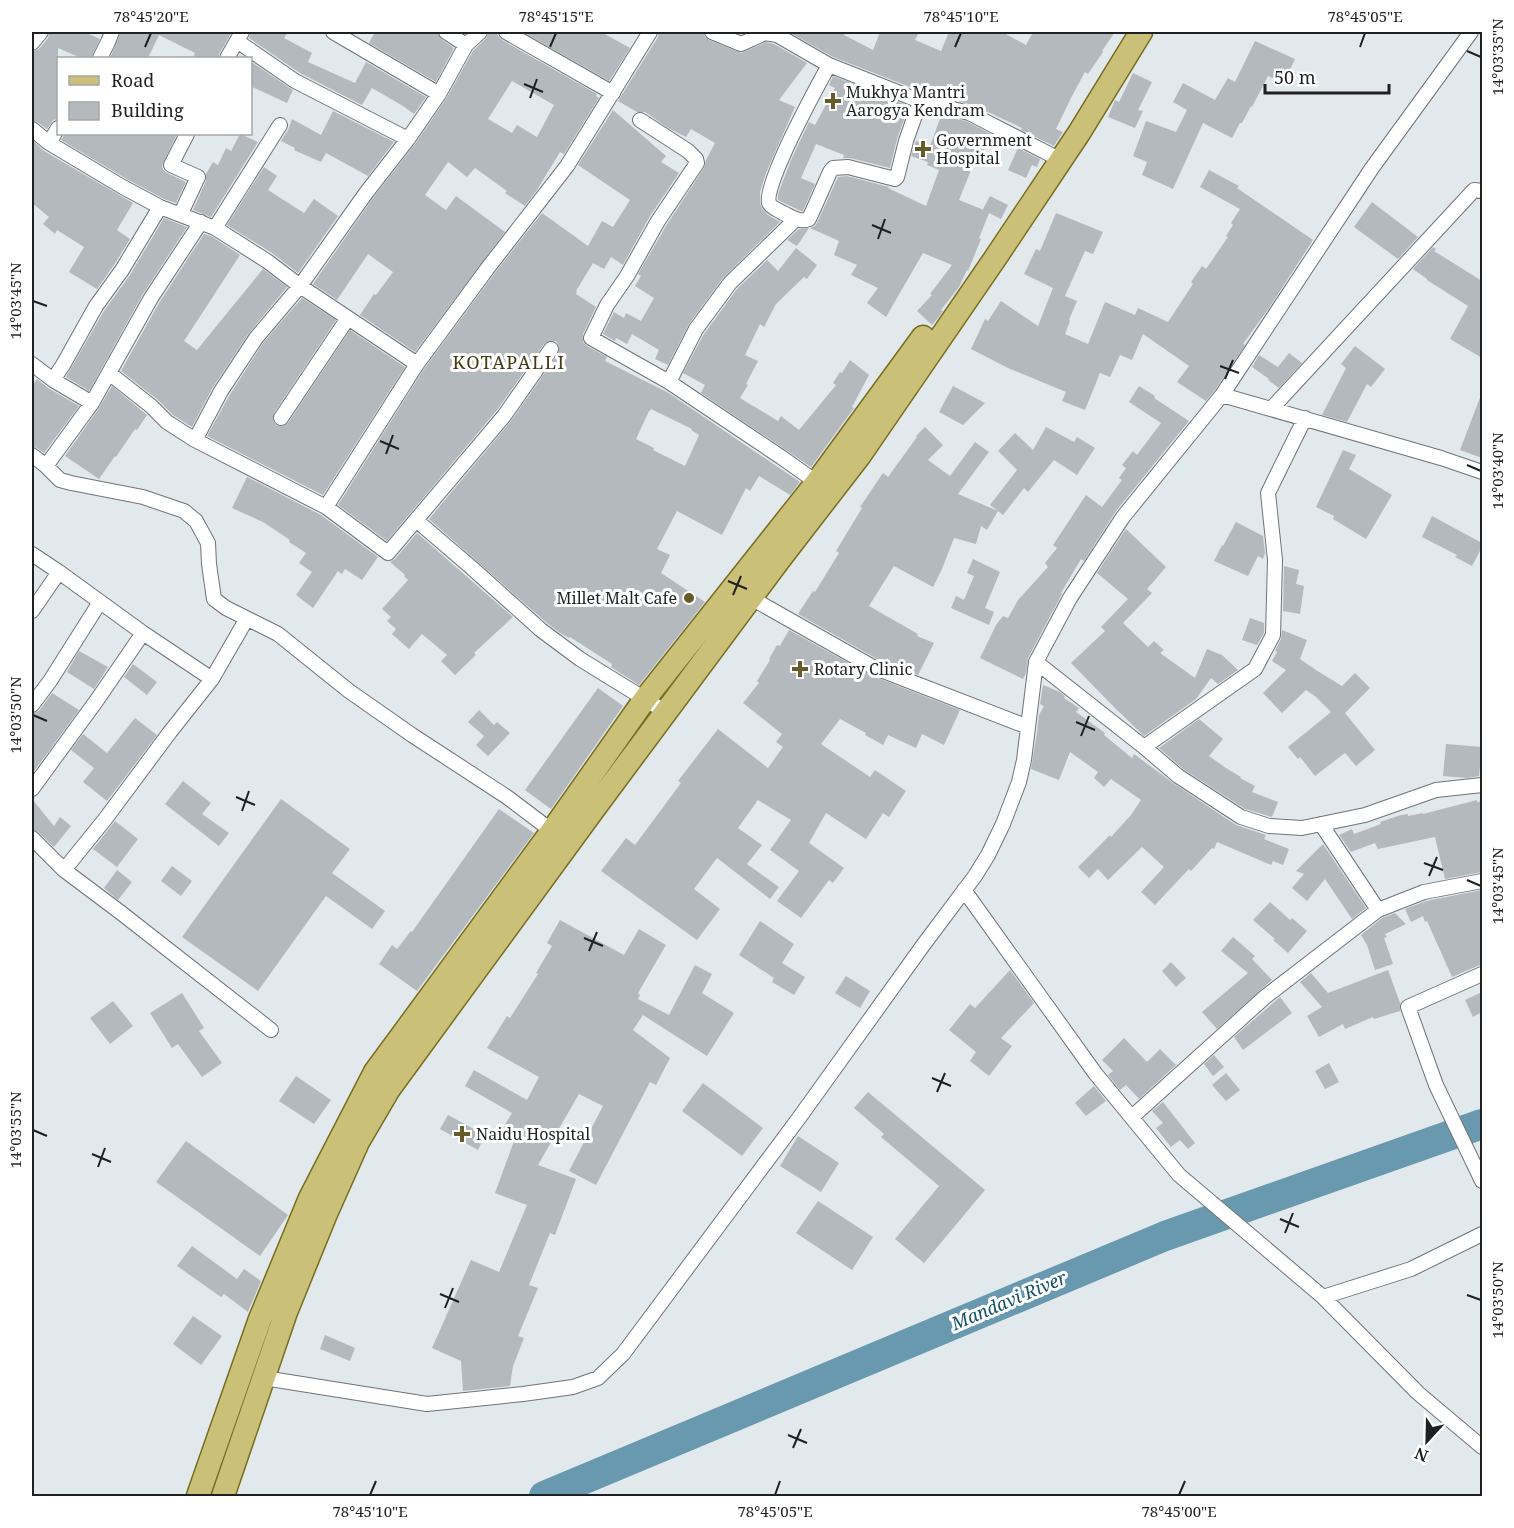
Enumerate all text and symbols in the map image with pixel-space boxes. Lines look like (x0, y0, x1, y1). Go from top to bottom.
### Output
text: 78°45'20"E (113, 6, 189, 26)
text: 78°45'15"E (518, 6, 594, 26)
text: 78°45'10"E (923, 6, 999, 26)
text: 78°45'05"E (1327, 6, 1403, 26)
text: 14°03'35"N (1487, 18, 1507, 96)
legend (57, 57, 252, 135)
scale bar (1265, 57, 1390, 95)
text: 50 m (1274, 65, 1316, 89)
text: Road (111, 68, 154, 92)
place label: Mukhya Mantri Aarogya Kendram (846, 81, 985, 121)
marker: Mukhya Mantri Aarogya Kendram (824, 92, 842, 110)
text: Building (111, 98, 184, 122)
place label: Government Hospital (936, 129, 1032, 169)
marker: Government Hospital (914, 140, 932, 158)
text: 14°03'45"N (5, 262, 25, 340)
district label: KOTAPALLI (452, 350, 566, 374)
text: 14°03'40"N (1487, 432, 1507, 510)
place label: Millet Malt Cafe (557, 587, 677, 609)
marker: Millet Malt Cafe (682, 591, 696, 605)
place label: Rotary Clinic (814, 658, 912, 680)
marker: Rotary Clinic (791, 660, 809, 678)
text: 14°03'50"N (5, 676, 25, 754)
text: 14°03'45"N (1487, 847, 1507, 925)
text: 14°03'55"N (5, 1091, 25, 1169)
place label: Naidu Hospital (476, 1123, 590, 1145)
marker: Naidu Hospital (453, 1125, 471, 1143)
text: 14°03'50"N (1487, 1261, 1507, 1339)
water label: Mandavi River (946, 1265, 1071, 1336)
north arrow (1397, 1411, 1457, 1471)
text: N (1411, 1442, 1431, 1467)
text: 78°45'10"E (332, 1501, 408, 1521)
text: 78°45'05"E (737, 1501, 813, 1521)
text: 78°45'00"E (1141, 1501, 1217, 1521)

